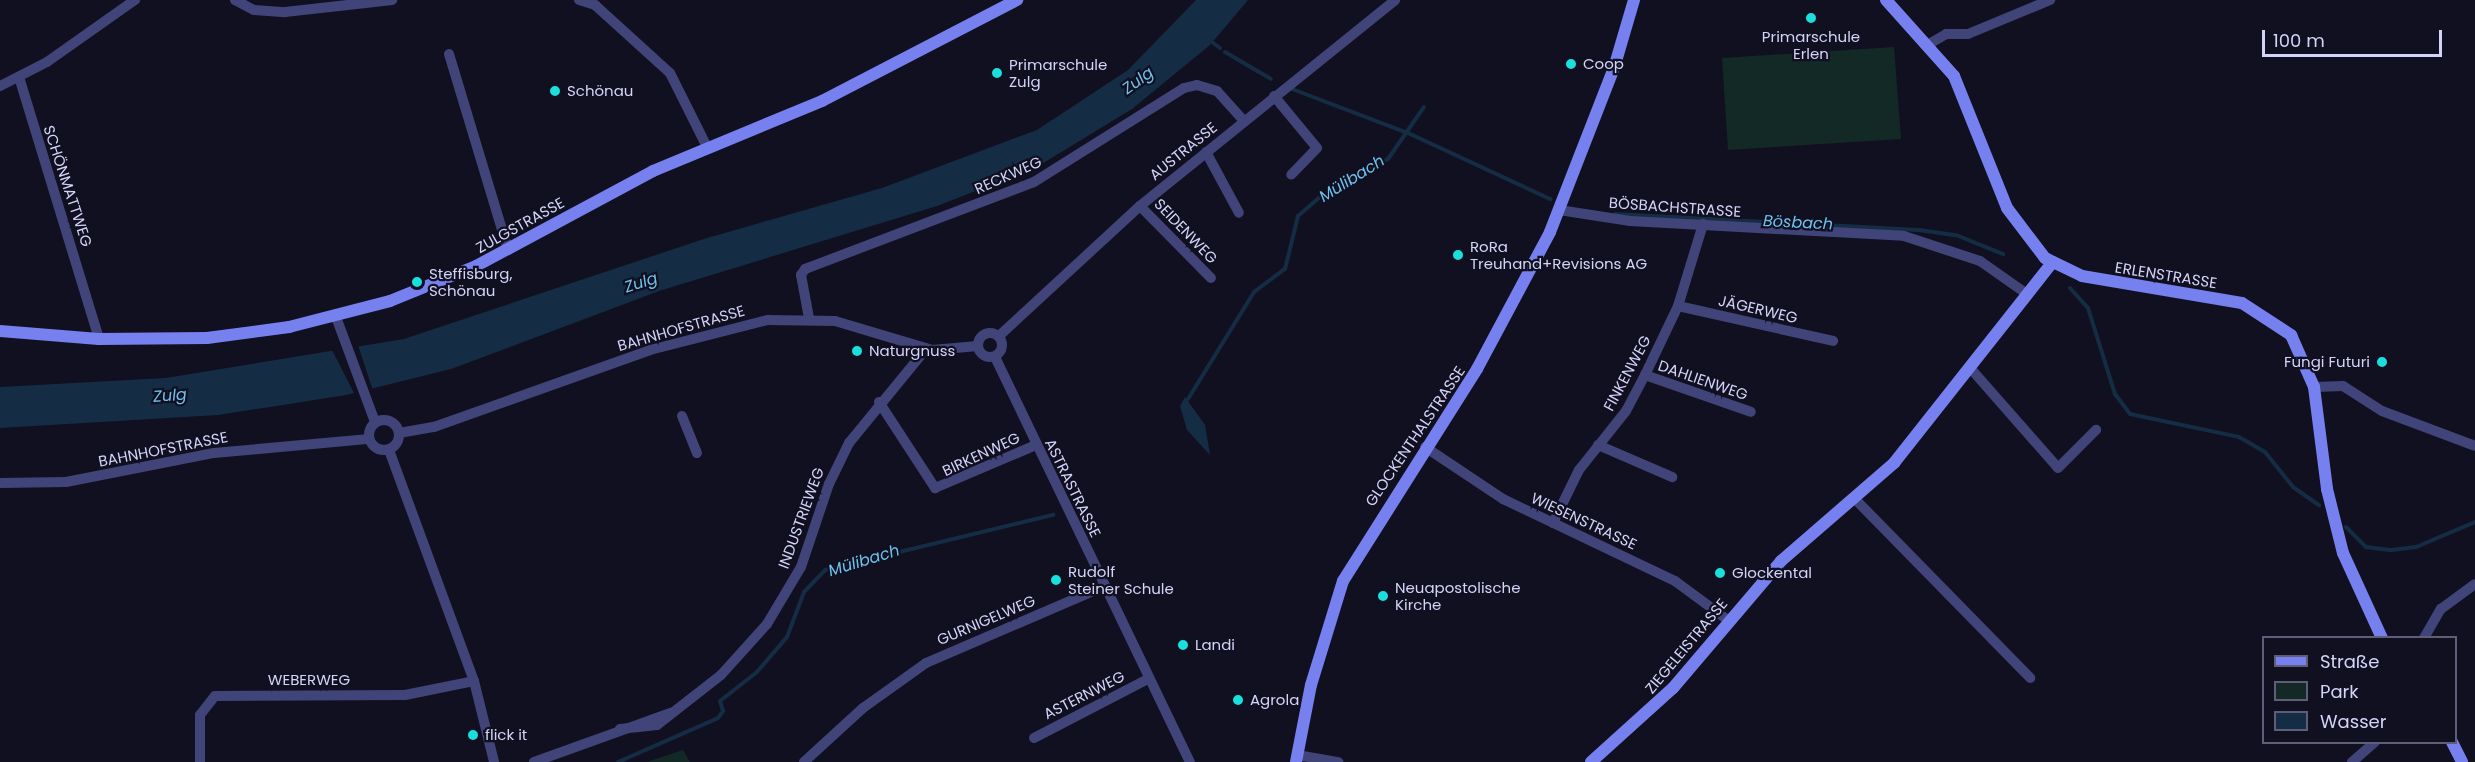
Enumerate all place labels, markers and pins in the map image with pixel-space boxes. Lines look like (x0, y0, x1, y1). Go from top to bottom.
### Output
marker: Primarschule Erlen (1804, 11, 1818, 25)
place label: Primarschule Erlen (1762, 27, 1860, 62)
place label: Primarschule Zulg (1009, 55, 1107, 90)
place label: Coop (1583, 55, 1624, 73)
marker: Coop (1564, 57, 1578, 71)
marker: Primarschule Zulg (990, 66, 1004, 80)
place label: Schönau (567, 82, 633, 100)
marker: Schönau (548, 84, 562, 98)
place label: RoRa Treuhand+Revisions AG (1470, 237, 1647, 272)
marker: RoRa Treuhand+Revisions AG (1451, 248, 1465, 262)
place label: Steffisburg, Schönau (429, 264, 512, 299)
marker: Steffisburg, Schönau (410, 275, 424, 289)
place label: Naturgnuss (869, 342, 955, 360)
marker: Naturgnuss (850, 344, 864, 358)
place label: Fungi Futuri (2284, 353, 2370, 371)
marker: Fungi Futuri (2375, 355, 2389, 369)
place label: Rudolf Steiner Schule (1068, 562, 1174, 597)
place label: Glockental (1732, 564, 1812, 582)
marker: Glockental (1713, 566, 1727, 580)
marker: Rudolf Steiner Schule (1049, 573, 1063, 587)
place label: Neuapostolische Kirche (1395, 578, 1520, 613)
marker: Neuapostolische Kirche (1376, 589, 1390, 603)
place label: Landi (1195, 636, 1235, 654)
marker: Landi (1176, 638, 1190, 652)
place label: Agrola (1250, 691, 1299, 709)
marker: Agrola (1231, 693, 1245, 707)
place label: flick it (485, 726, 527, 744)
marker: flick it (466, 728, 480, 742)

